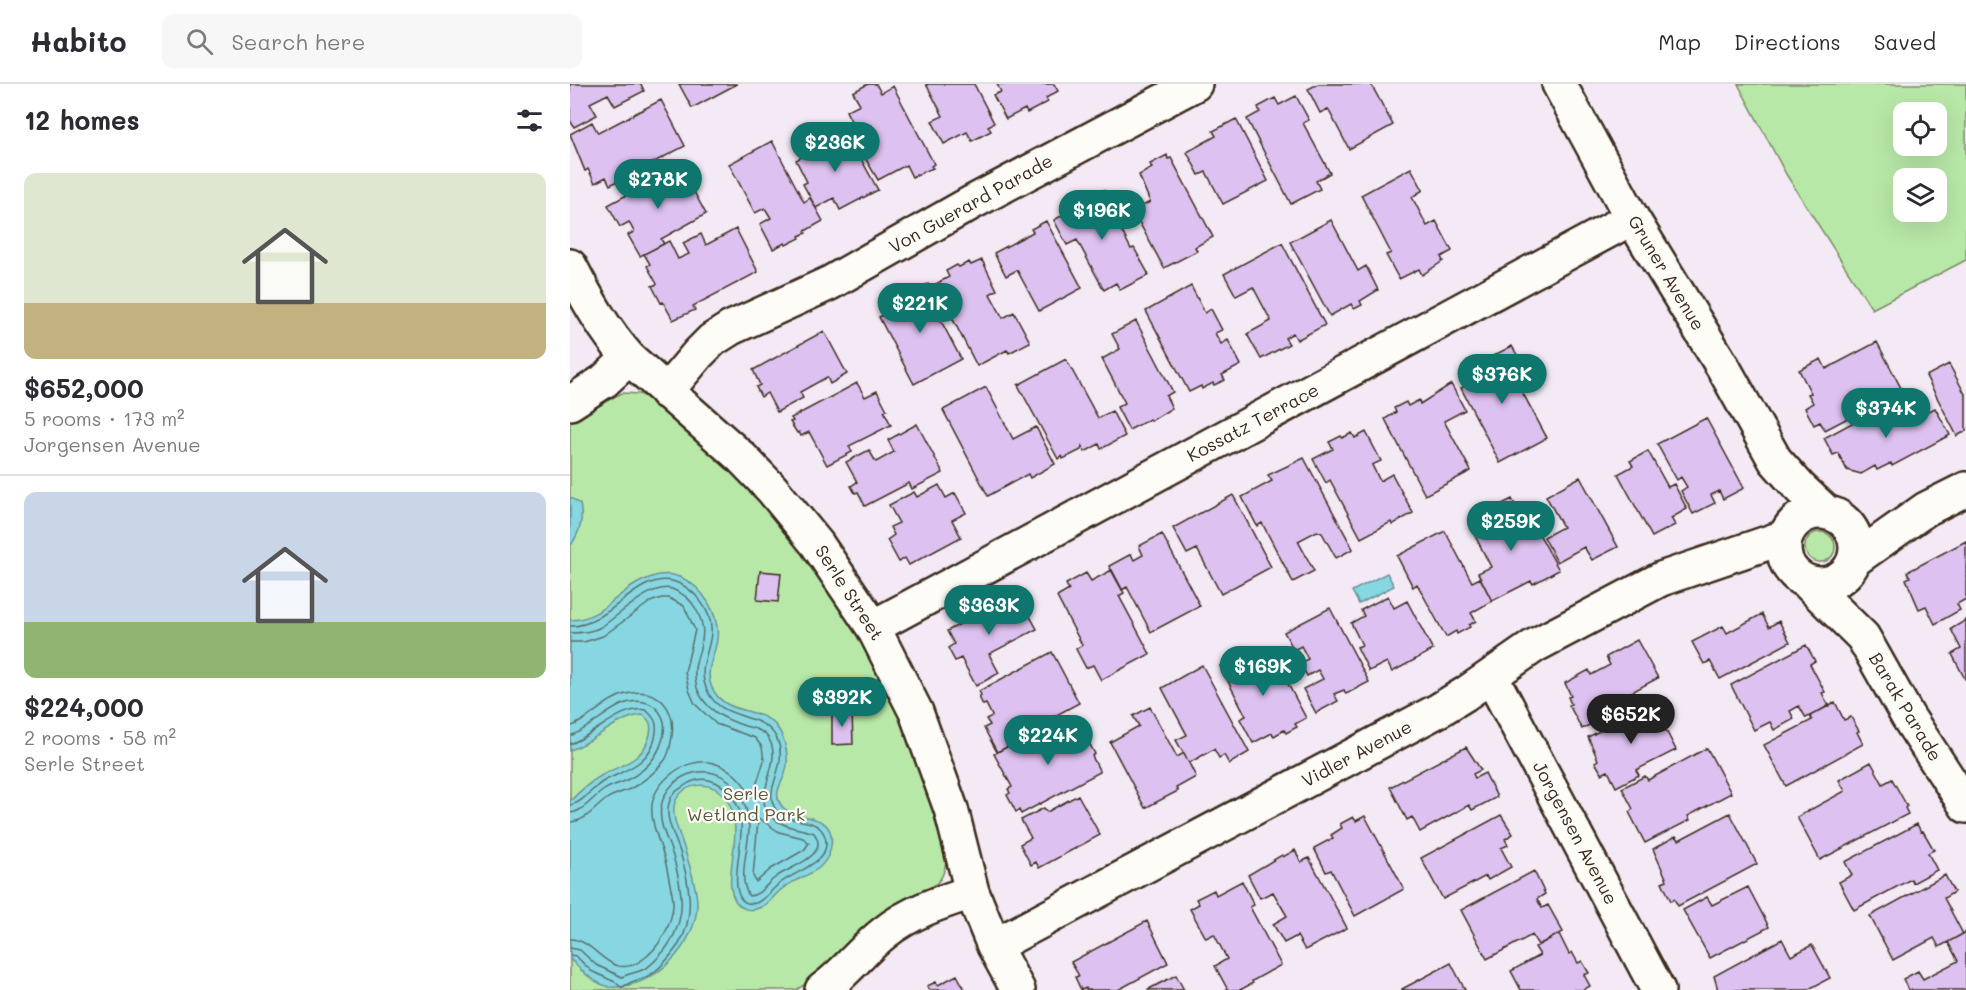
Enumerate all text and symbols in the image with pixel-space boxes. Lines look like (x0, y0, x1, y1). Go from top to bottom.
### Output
search box (162, 14, 582, 68)
text: Habito (30, 23, 126, 59)
icon: search (183, 25, 216, 58)
text: Search here (231, 27, 365, 56)
text: Map (1658, 28, 1701, 55)
text: Directions (1734, 28, 1841, 55)
text: Saved (1874, 28, 1936, 55)
map controls (1893, 102, 1947, 222)
button: locate (1893, 102, 1947, 156)
text: 12 homes (24, 103, 140, 137)
icon: filters (513, 104, 546, 137)
pin: $236K (793, 122, 877, 173)
text: $236K (805, 128, 865, 154)
street label: Von Guerard Parade (884, 148, 1057, 258)
pin: $278K (616, 159, 700, 210)
text: $278K (628, 165, 688, 191)
button: layers (1893, 168, 1947, 222)
pin: $196K (1060, 190, 1144, 241)
text: $196K (1073, 196, 1131, 222)
street label: Gruner Avenue (1623, 210, 1711, 335)
icon: home (231, 212, 339, 320)
pin: $221K (878, 283, 962, 334)
text: $221K (892, 289, 948, 315)
pin: $376K (1460, 354, 1544, 405)
text: $376K (1472, 360, 1532, 386)
text: $652,000 (24, 371, 144, 405)
street label: Kossatz Terrace (1182, 377, 1323, 467)
pin: $374K (1844, 388, 1928, 439)
text: $374K (1855, 394, 1917, 420)
text: 5 rooms · 173 m² (24, 405, 185, 431)
text: Jorgensen Avenue (24, 431, 201, 457)
pin: $259K (1469, 501, 1553, 552)
text: $259K (1481, 507, 1541, 533)
icon: home (231, 531, 339, 639)
street label: Serle Street (810, 540, 890, 645)
pin: $363K (947, 585, 1031, 636)
text: $363K (958, 591, 1020, 617)
pin: $169K (1221, 646, 1305, 697)
street label: Barak Parade (1864, 648, 1948, 765)
text: $169K (1234, 652, 1292, 678)
pin: $392K (800, 677, 884, 728)
text: $392K (812, 683, 872, 709)
text: $224,000 (24, 690, 144, 724)
pin: $652K (1589, 694, 1673, 745)
text: $652K (1601, 700, 1661, 726)
street label: Vidler Avenue (1297, 714, 1416, 792)
pin: $224K (1006, 715, 1090, 766)
text: $224K (1018, 721, 1078, 747)
text: 2 rooms · 58 m² (24, 724, 176, 750)
text: Serle Street (24, 750, 145, 776)
street label: Jorgensen Avenue (1528, 757, 1624, 908)
park label: Serle Wetland Park (687, 781, 805, 826)

